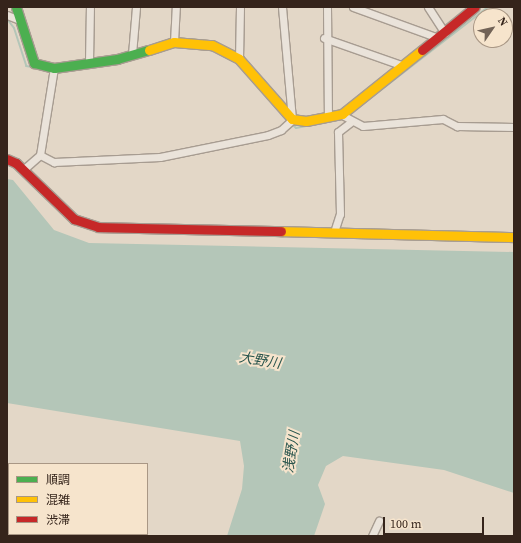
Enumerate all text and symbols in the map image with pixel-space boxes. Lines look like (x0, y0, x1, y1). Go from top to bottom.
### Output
north arrow (473, 8, 513, 48)
text: N (494, 14, 511, 29)
water label: 大野川 (238, 348, 282, 372)
water label: 浅野川 (279, 430, 303, 474)
legend (8, 463, 148, 535)
text: 順調 (46, 472, 70, 488)
text: 混雑 (46, 492, 70, 508)
scale bar (385, 509, 486, 535)
text: 渋滞 (46, 512, 70, 528)
text: 100 m (390, 516, 422, 532)

